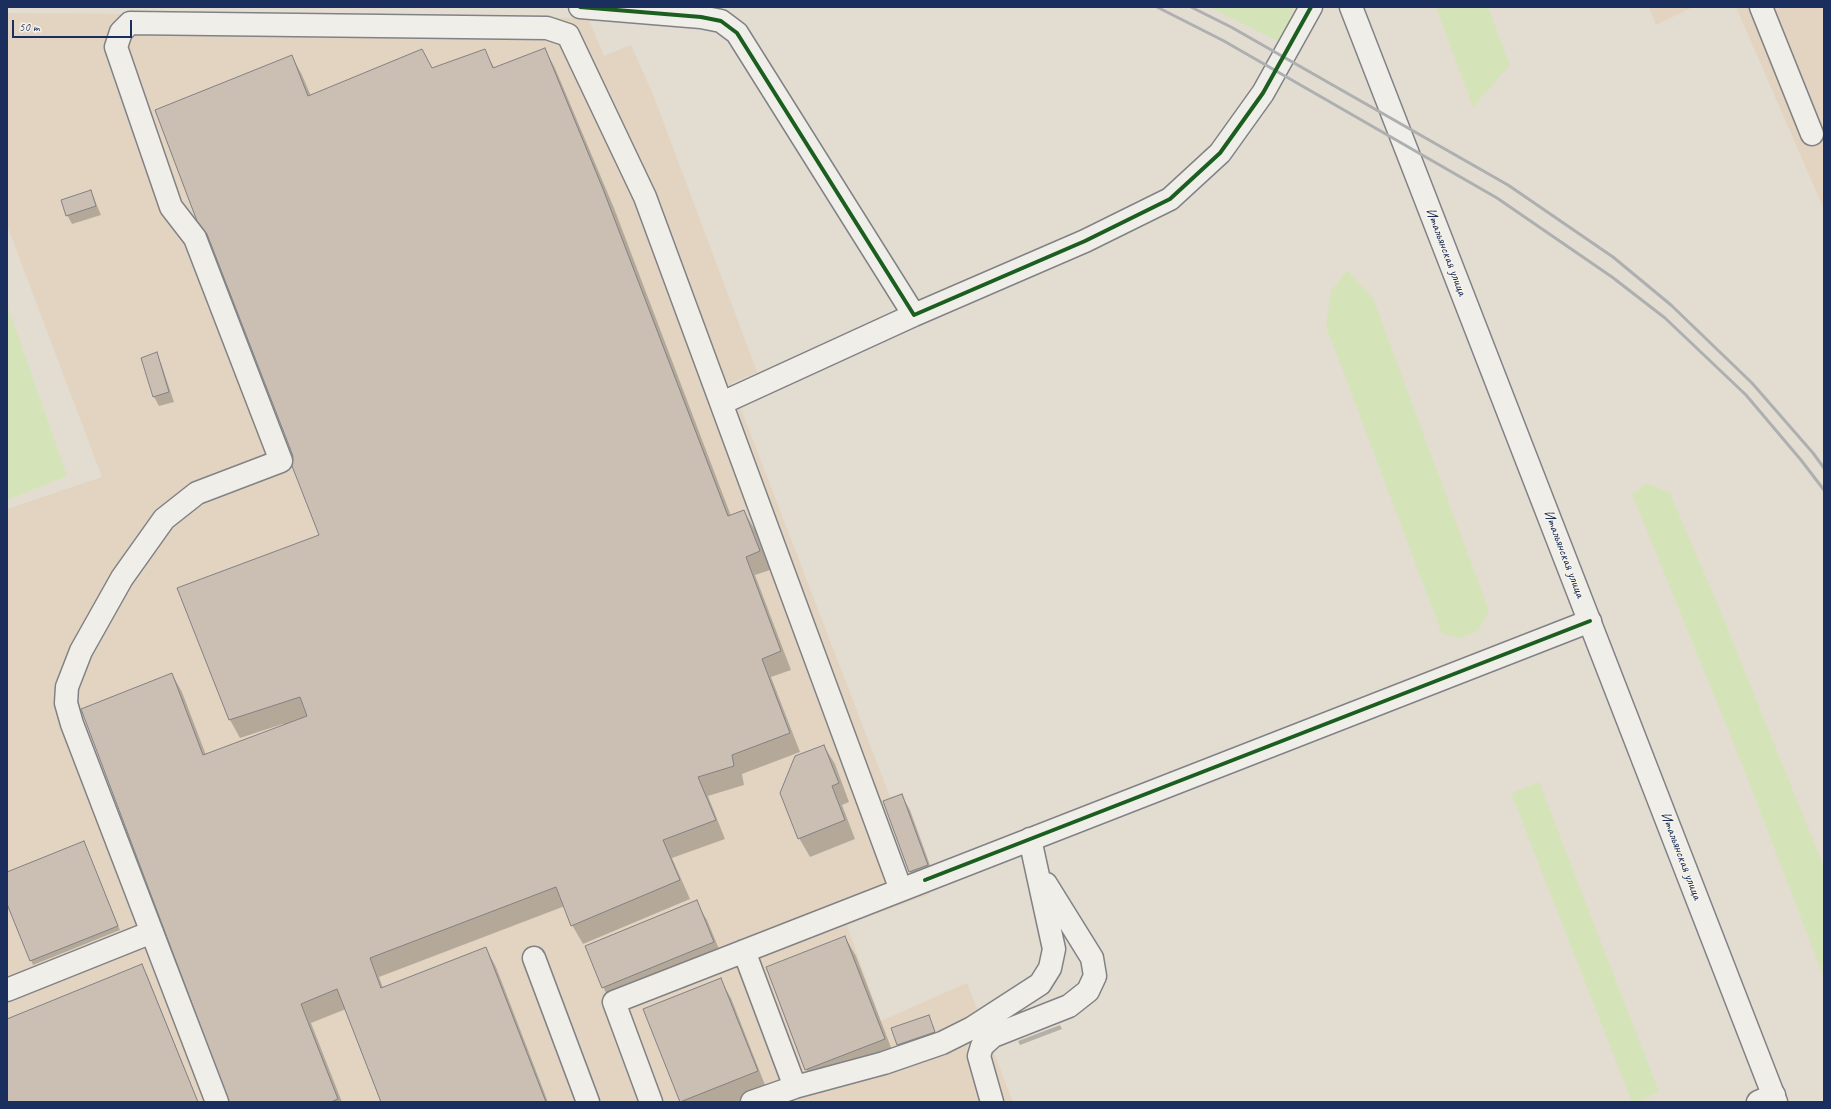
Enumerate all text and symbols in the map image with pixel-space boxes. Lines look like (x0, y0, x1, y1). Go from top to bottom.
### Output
scale bar (14, 12, 134, 38)
text: 50 m (19, 19, 39, 35)
street label: Итальянская улица (1422, 206, 1470, 298)
street label: Итальянская улица (1540, 508, 1588, 600)
street label: Итальянская улица (1657, 810, 1705, 902)

